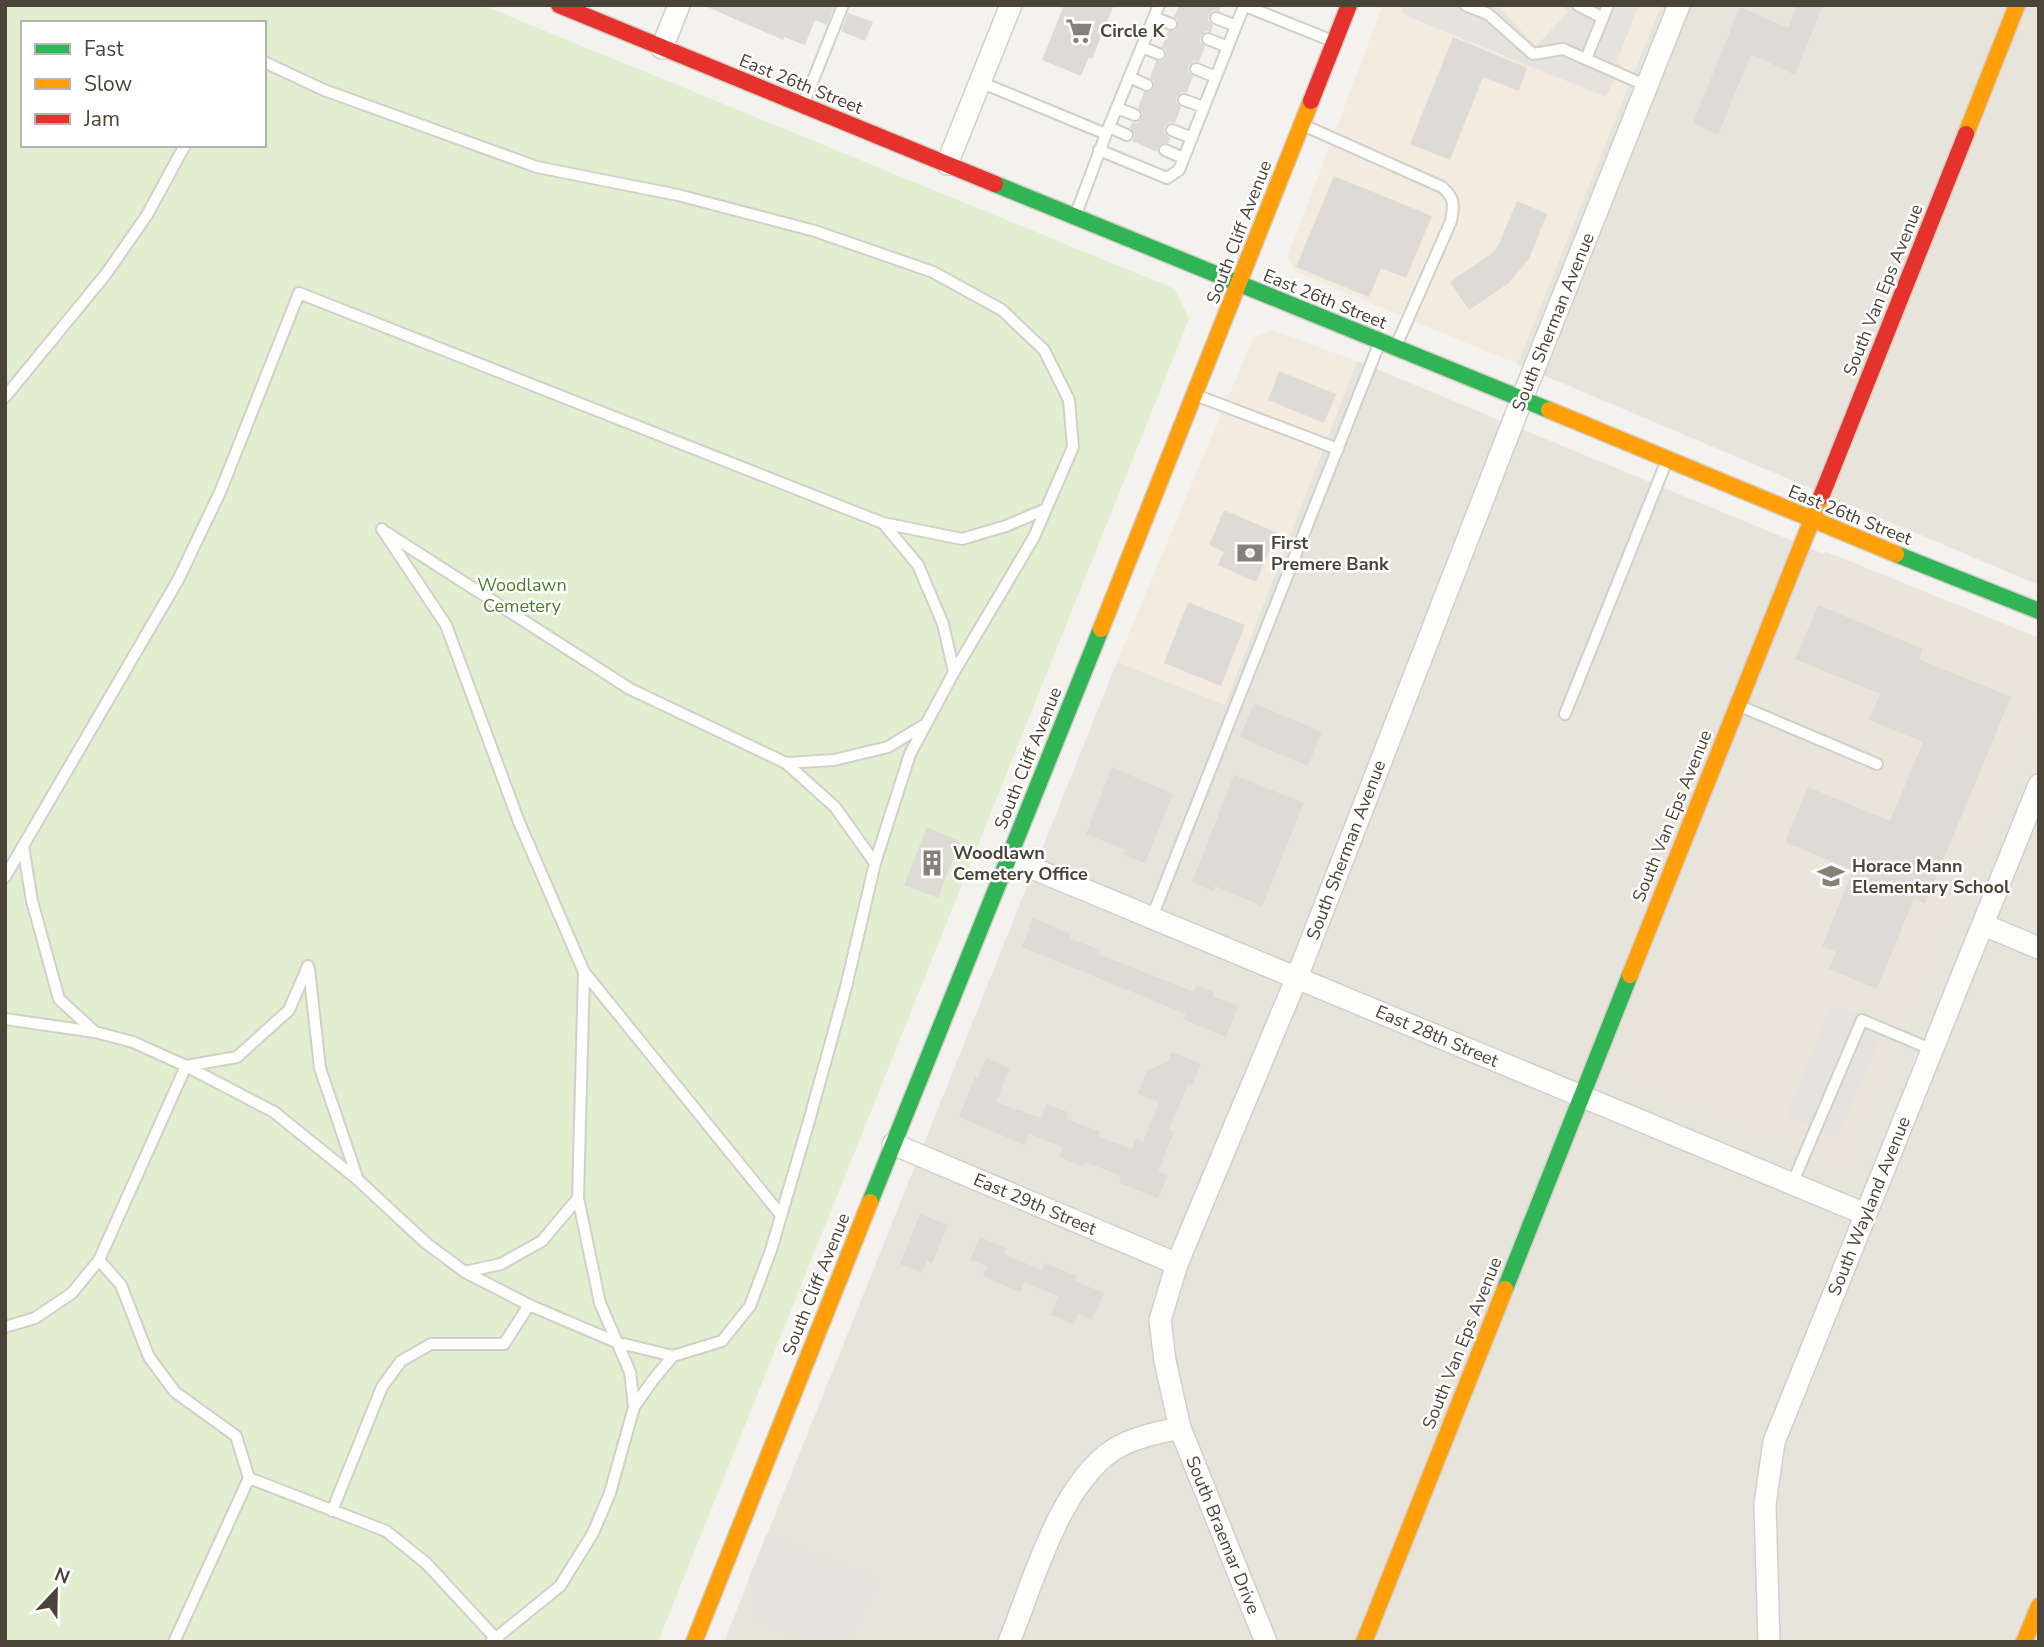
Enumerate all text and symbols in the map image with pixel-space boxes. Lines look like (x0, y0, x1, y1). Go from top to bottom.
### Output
supermarket icon: Circle K (1064, 16, 1094, 46)
place label: Circle K (1100, 19, 1165, 43)
legend (21, 21, 266, 147)
text: Fast (84, 35, 124, 63)
street label: East 26th Street (736, 48, 867, 120)
text: Slow (84, 70, 133, 98)
text: Jam (83, 105, 120, 133)
street label: South Cliff Avenue (1201, 157, 1277, 307)
street label: South Van Eps Avenue (1837, 200, 1929, 380)
street label: South Sherman Avenue (1506, 229, 1600, 415)
street label: East 26th Street (1260, 263, 1391, 335)
street label: East 26th Street (1785, 479, 1916, 551)
place label: First Premere Bank (1271, 531, 1389, 576)
bank icon: First Premere Bank (1235, 538, 1265, 568)
park label: Woodlawn Cemetery (477, 573, 567, 618)
street label: South Cliff Avenue (988, 683, 1068, 833)
street label: South Van Eps Avenue (1626, 726, 1718, 906)
street label: South Sherman Avenue (1301, 757, 1391, 943)
place label: Woodlawn Cemetery Office (953, 841, 1088, 886)
building icon: Woodlawn Cemetery Office (917, 848, 947, 878)
place label: Horace Mann Elementary School (1852, 854, 2010, 899)
school or university icon: Horace Mann Elementary School (1816, 861, 1846, 891)
street label: East 28th Street (1372, 999, 1503, 1073)
street label: South Wayland Avenue (1822, 1113, 1916, 1299)
street label: East 29th Street (970, 1167, 1101, 1241)
street label: South Cliff Avenue (776, 1209, 856, 1359)
street label: South Van Eps Avenue (1416, 1253, 1508, 1433)
street label: South Braemar Drive (1180, 1452, 1266, 1618)
north arrow (21, 1556, 91, 1626)
text: N (51, 1561, 73, 1591)

